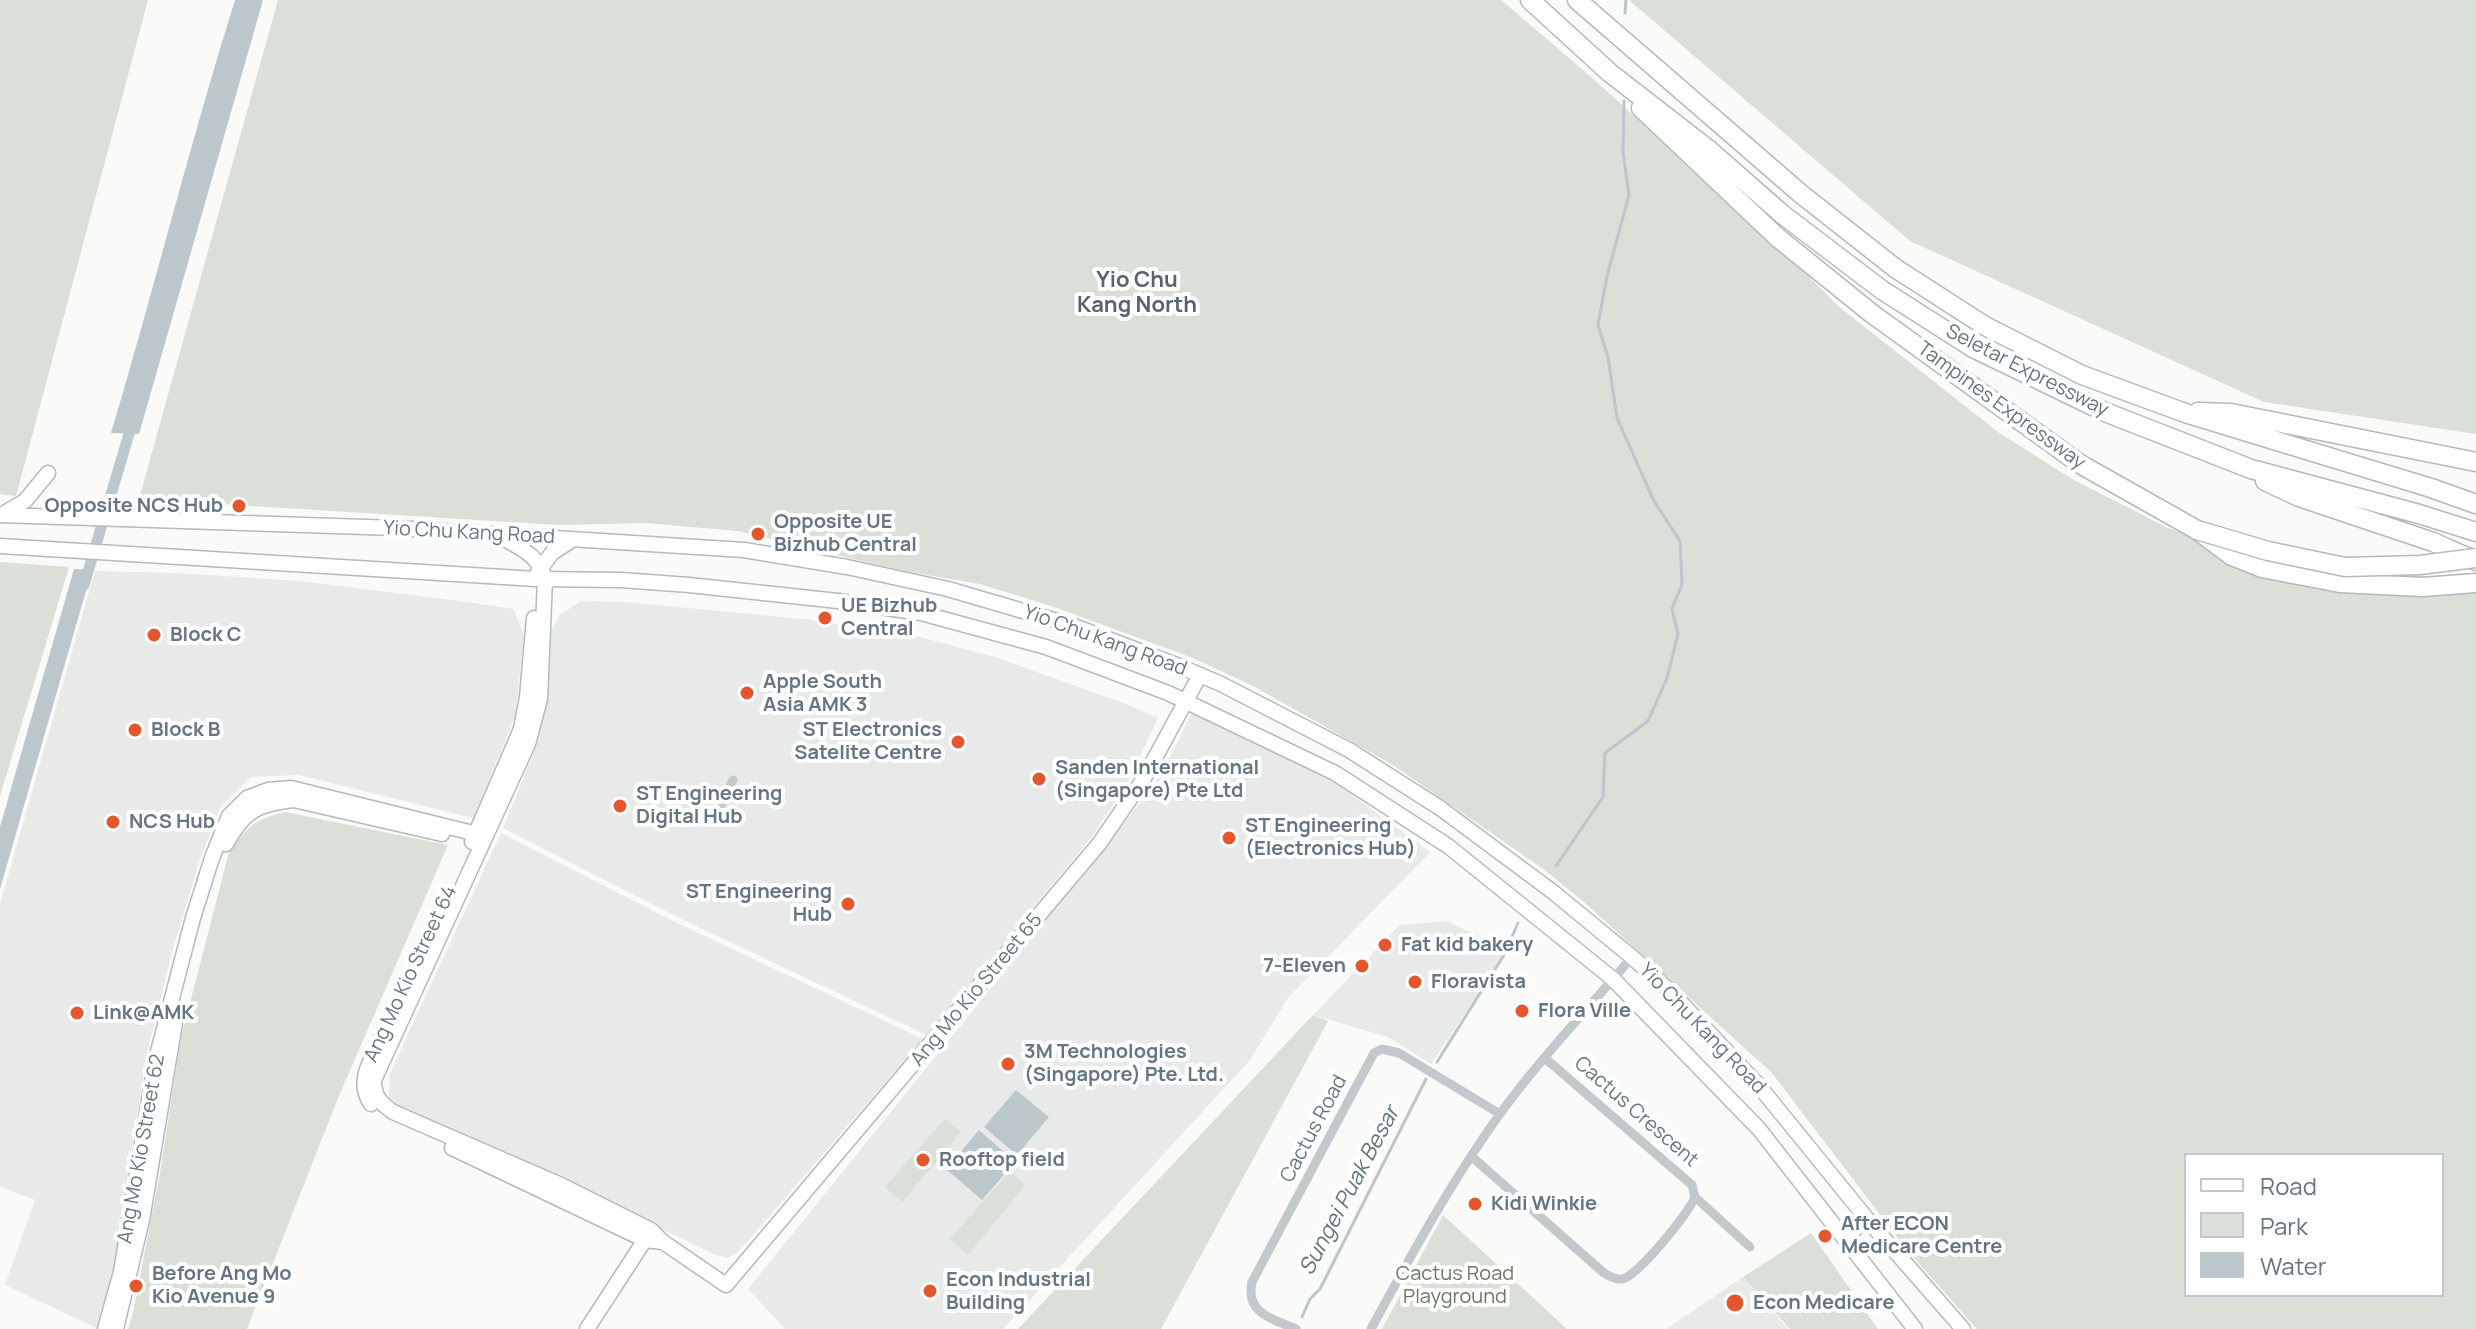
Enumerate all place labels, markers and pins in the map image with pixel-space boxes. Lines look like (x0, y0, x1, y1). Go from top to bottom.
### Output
place label: Opposite NCS Hub (45, 494, 223, 518)
marker: Opposite NCS Hub (230, 497, 248, 515)
place label: Opposite UE Bizhub Central (774, 510, 917, 557)
marker: Opposite UE Bizhub Central (749, 525, 767, 543)
place label: UE Bizhub Central (841, 594, 937, 641)
marker: UE Bizhub Central (816, 609, 834, 627)
place label: Block C (170, 623, 242, 647)
marker: Block C (145, 626, 163, 644)
place label: Apple South Asia AMK 3 (763, 670, 882, 717)
marker: Apple South Asia AMK 3 (738, 684, 756, 702)
place label: Block B (151, 718, 220, 742)
place label: ST Electronics Satelite Centre (794, 718, 942, 765)
marker: Block B (126, 721, 144, 739)
marker: ST Electronics Satelite Centre (949, 733, 967, 751)
place label: Sanden International (Singapore) Pte Ltd (1055, 756, 1259, 803)
marker: Sanden International (Singapore) Pte Ltd (1030, 770, 1048, 788)
place label: ST Engineering Digital Hub (636, 782, 782, 829)
marker: ST Engineering Digital Hub (611, 797, 629, 815)
place label: NCS Hub (129, 810, 215, 834)
marker: NCS Hub (104, 813, 122, 831)
place label: ST Engineering (Electronics Hub) (1245, 814, 1416, 861)
marker: ST Engineering (Electronics Hub) (1220, 829, 1238, 847)
place label: ST Engineering Hub (686, 880, 832, 927)
marker: ST Engineering Hub (839, 895, 857, 913)
place label: Fat kid bakery (1401, 933, 1533, 957)
marker: Fat kid bakery (1376, 936, 1394, 954)
place label: 7-Eleven (1263, 954, 1346, 978)
marker: 7-Eleven (1353, 957, 1371, 975)
place label: Floravista (1431, 970, 1526, 994)
marker: Floravista (1406, 973, 1424, 991)
place label: Flora Ville (1538, 999, 1631, 1023)
place label: Link@AMK (93, 1001, 194, 1025)
marker: Flora Ville (1513, 1002, 1531, 1020)
marker: Link@AMK (68, 1004, 86, 1022)
place label: 3M Technologies (Singapore) Pte. Ltd. (1024, 1040, 1224, 1087)
marker: 3M Technologies (Singapore) Pte. Ltd. (999, 1055, 1017, 1073)
place label: Rooftop field (939, 1148, 1065, 1172)
marker: Rooftop field (914, 1151, 932, 1169)
place label: Kidi Winkie (1491, 1192, 1597, 1216)
marker: Kidi Winkie (1466, 1195, 1484, 1213)
place label: After ECON Medicare Centre (1841, 1212, 2002, 1259)
marker: After ECON Medicare Centre (1816, 1227, 1834, 1245)
place label: Before Ang Mo Kio Avenue 9 (152, 1262, 292, 1309)
place label: Econ Industrial Building (946, 1268, 1091, 1315)
marker: Before Ang Mo Kio Avenue 9 (127, 1277, 145, 1295)
marker: Econ Industrial Building (921, 1282, 939, 1300)
place label: Econ Medicare (1753, 1291, 1895, 1315)
marker: Econ Medicare (1724, 1292, 1746, 1314)

